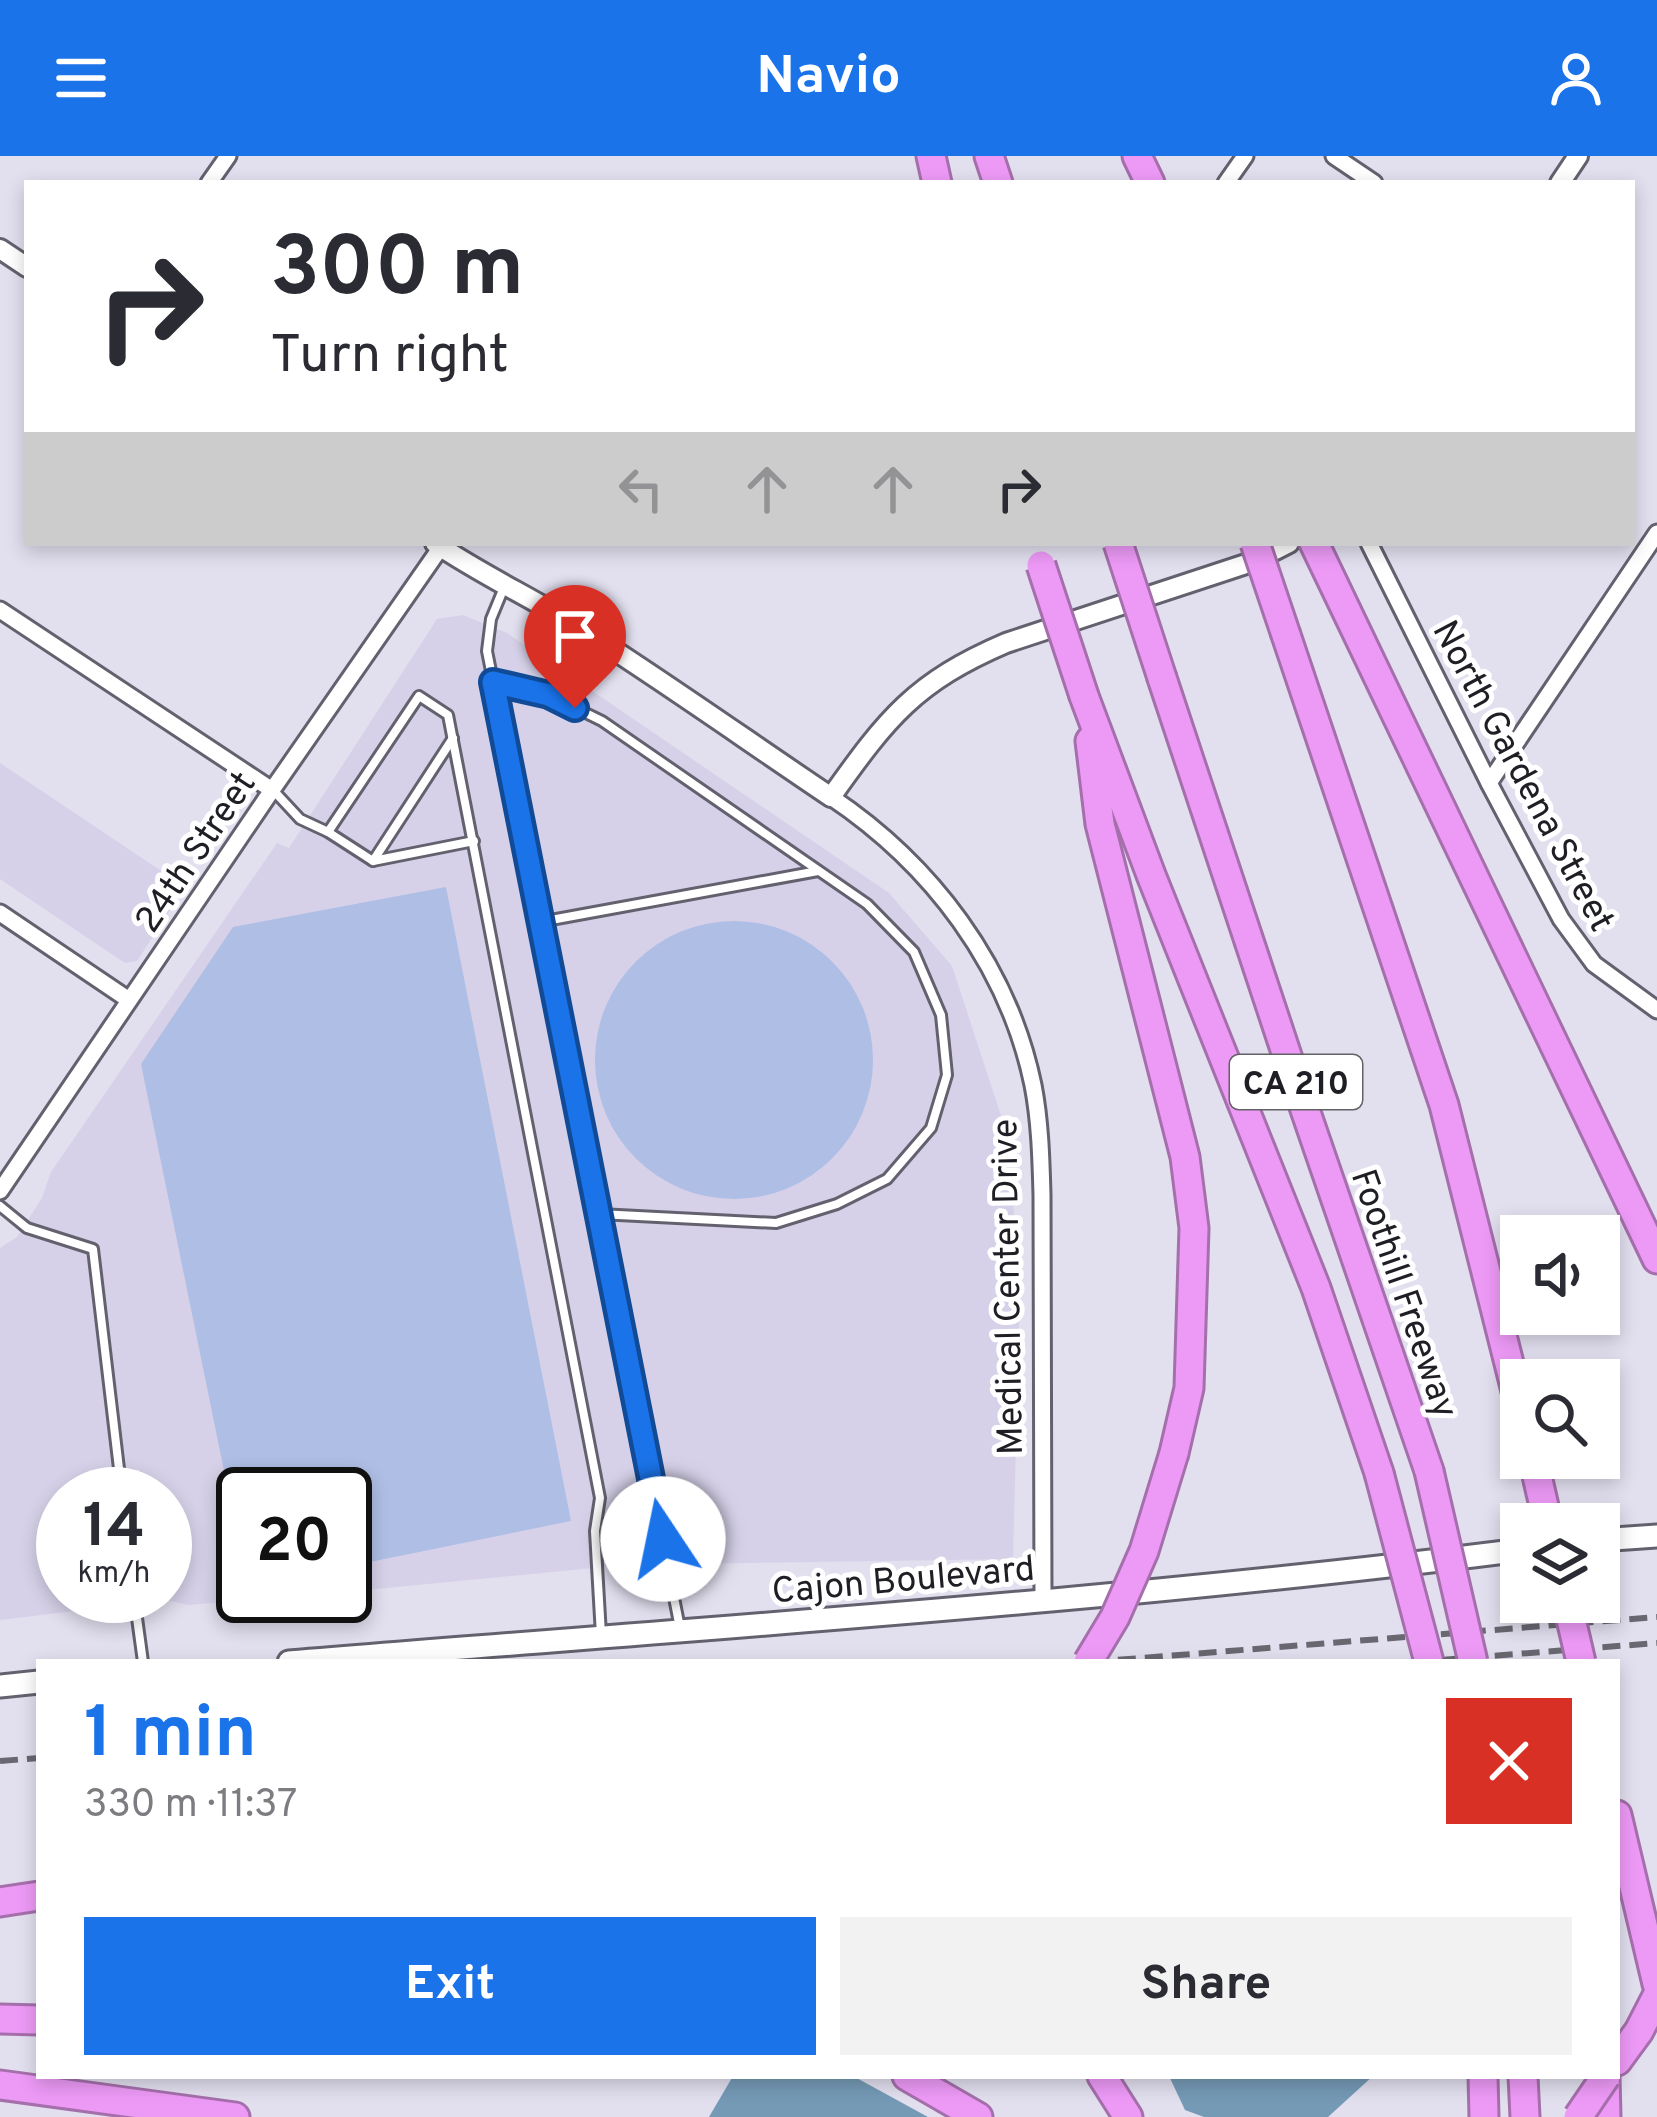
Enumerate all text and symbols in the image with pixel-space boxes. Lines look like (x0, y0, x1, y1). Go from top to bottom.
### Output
text: Navio (756, 44, 901, 113)
icon: menu (48, 45, 114, 111)
icon: person (1543, 45, 1609, 111)
text: 300 m (270, 219, 524, 325)
icon: right (72, 228, 228, 384)
text: Turn right (270, 323, 509, 392)
icon: left (608, 456, 674, 522)
icon: ahead (734, 456, 800, 522)
icon: ahead (860, 456, 926, 522)
icon: right (986, 456, 1052, 522)
pin (524, 585, 626, 708)
icon: arrive (542, 603, 608, 669)
street label: North Gardena Street (1420, 613, 1623, 940)
street label: 24th Street (127, 764, 268, 943)
road number: CA 210 (1230, 1055, 1362, 1109)
street label: Medical Center Drive (984, 1118, 1036, 1456)
street label: Foothill Freeway (1338, 1164, 1466, 1425)
map controls (1500, 1215, 1620, 1623)
button: sound (1500, 1215, 1620, 1335)
button: search (1500, 1359, 1620, 1479)
speed limit sign: 20 (216, 1467, 372, 1623)
position arrow (600, 1476, 726, 1602)
text: 14 (83, 1492, 145, 1568)
button: layers (1500, 1503, 1620, 1623)
street label: Cajon Boulevard (770, 1548, 1037, 1616)
text: km/h (78, 1556, 150, 1593)
text: 1 min (84, 1691, 257, 1783)
button: close (1446, 1698, 1572, 1824)
text: 330 m · 11:37 (84, 1782, 297, 1831)
button: Exit (84, 1917, 816, 2055)
button: Share (840, 1917, 1572, 2055)

